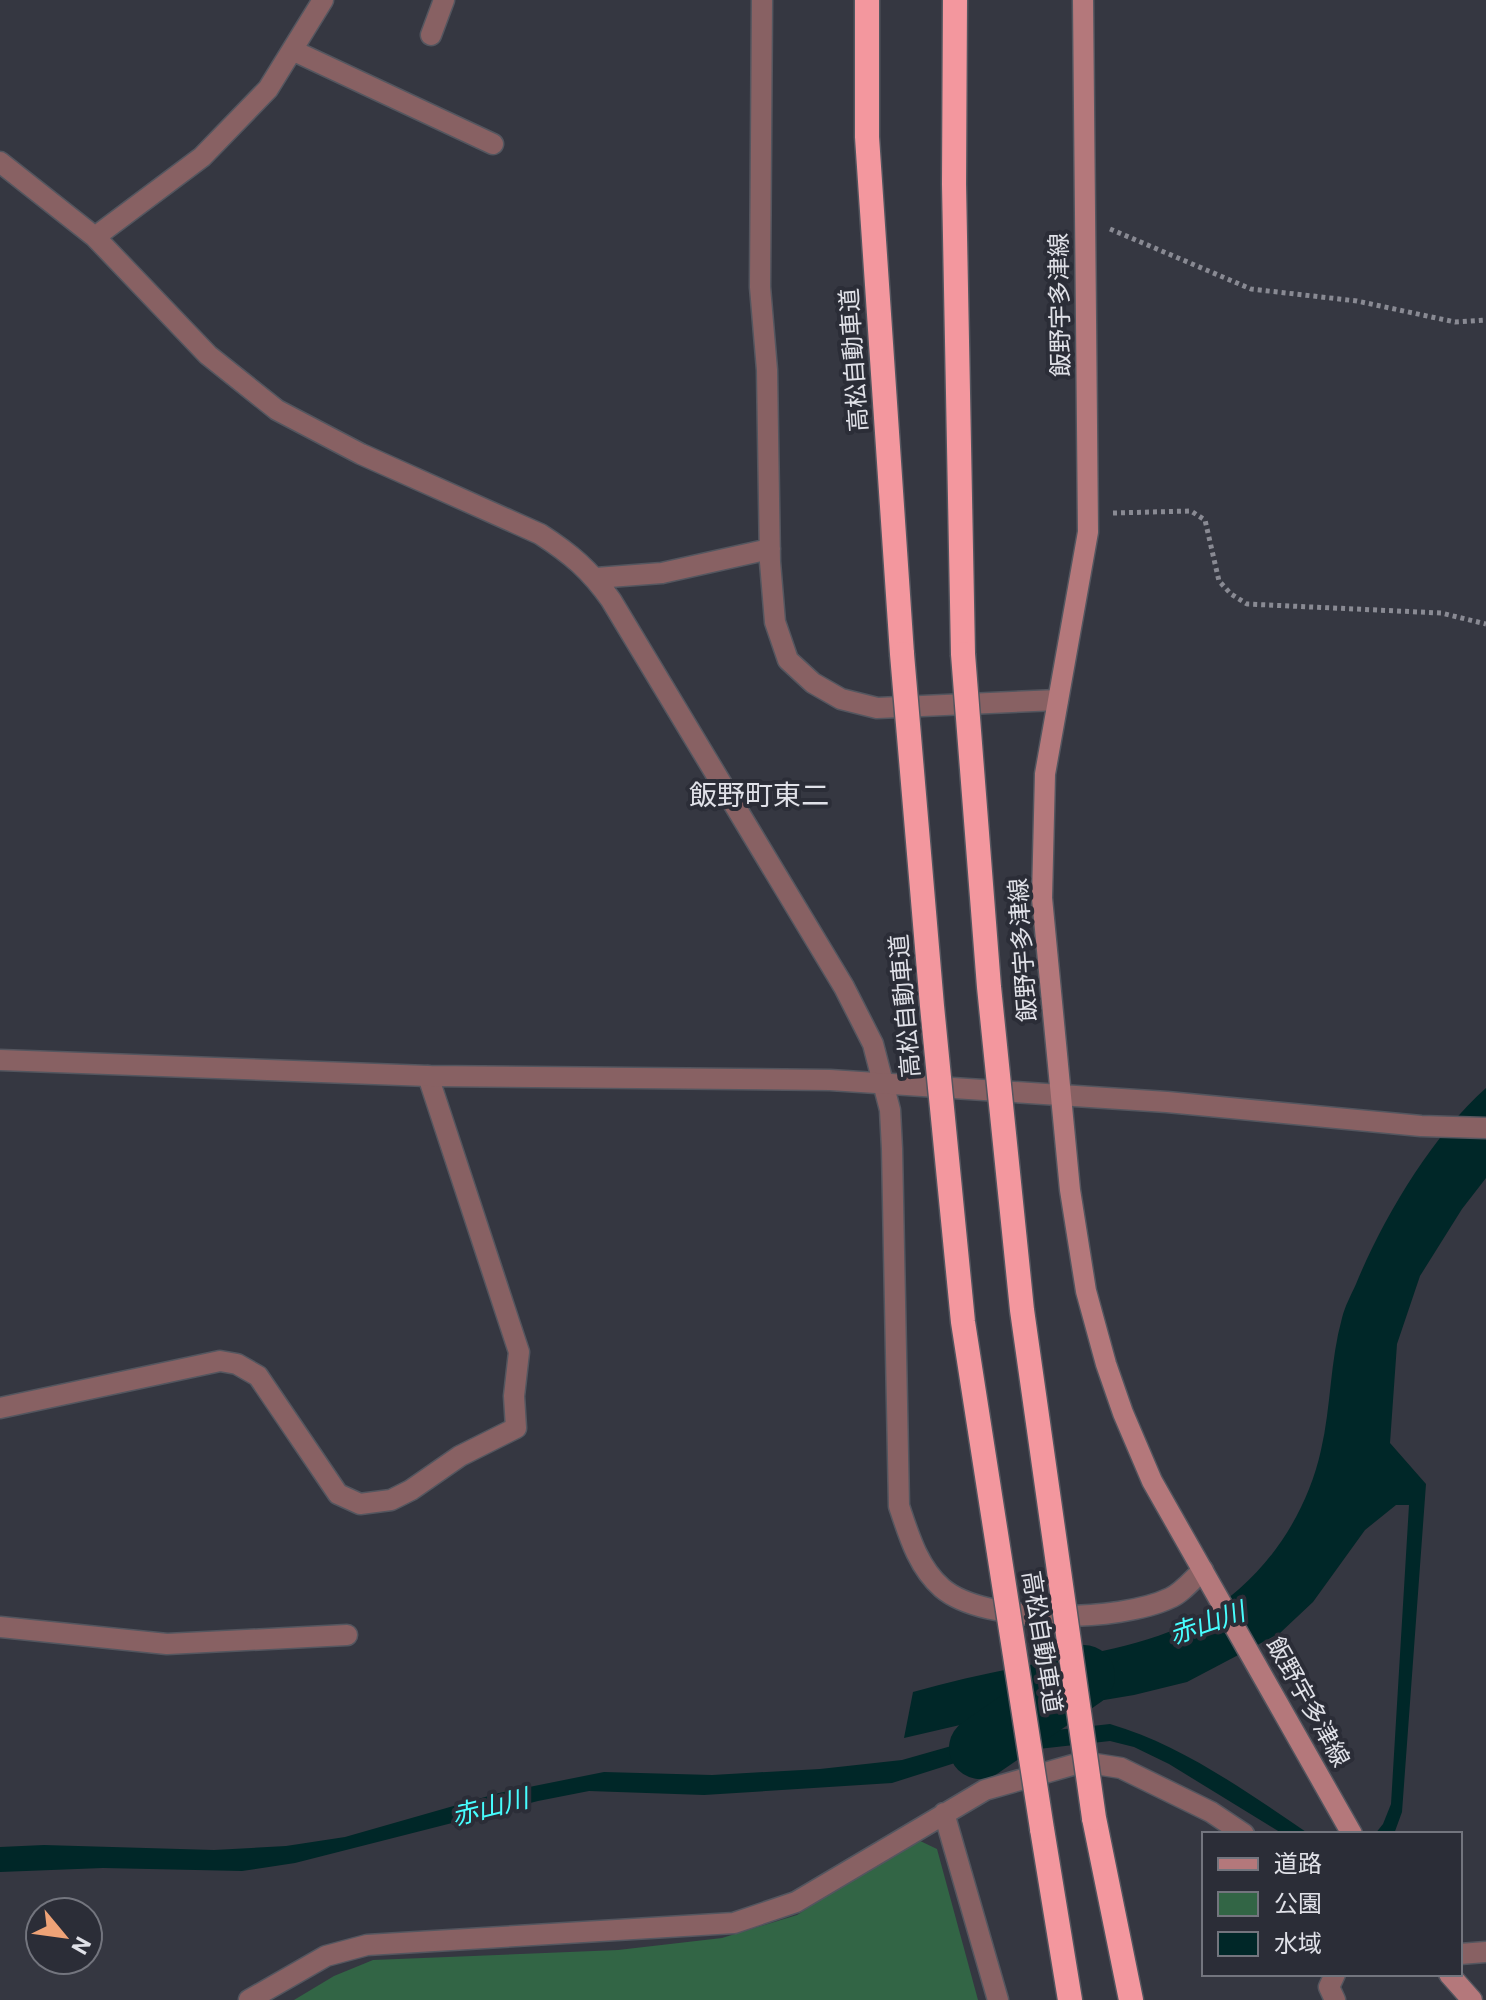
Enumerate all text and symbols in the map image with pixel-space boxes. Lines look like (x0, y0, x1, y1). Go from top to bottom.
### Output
street label: 飯野宇多津線 (1045, 233, 1075, 377)
street label: 高松自動車道 (835, 287, 873, 433)
district label: 飯野町東二 (689, 779, 829, 812)
street label: 飯野宇多津線 (1004, 877, 1042, 1023)
street label: 高松自動車道 (885, 933, 925, 1079)
street label: 高松自動車道 (1017, 1569, 1067, 1715)
water label: 赤山川 (1165, 1595, 1252, 1650)
street label: 飯野宇多津線 (1261, 1632, 1355, 1772)
water label: 赤山川 (449, 1782, 534, 1831)
legend (1202, 1832, 1462, 1976)
text: 道路 (1274, 1850, 1322, 1878)
text: 公園 (1274, 1890, 1322, 1918)
north arrow (24, 1896, 104, 1976)
text: 水域 (1274, 1930, 1322, 1958)
text: N (66, 1933, 96, 1958)

